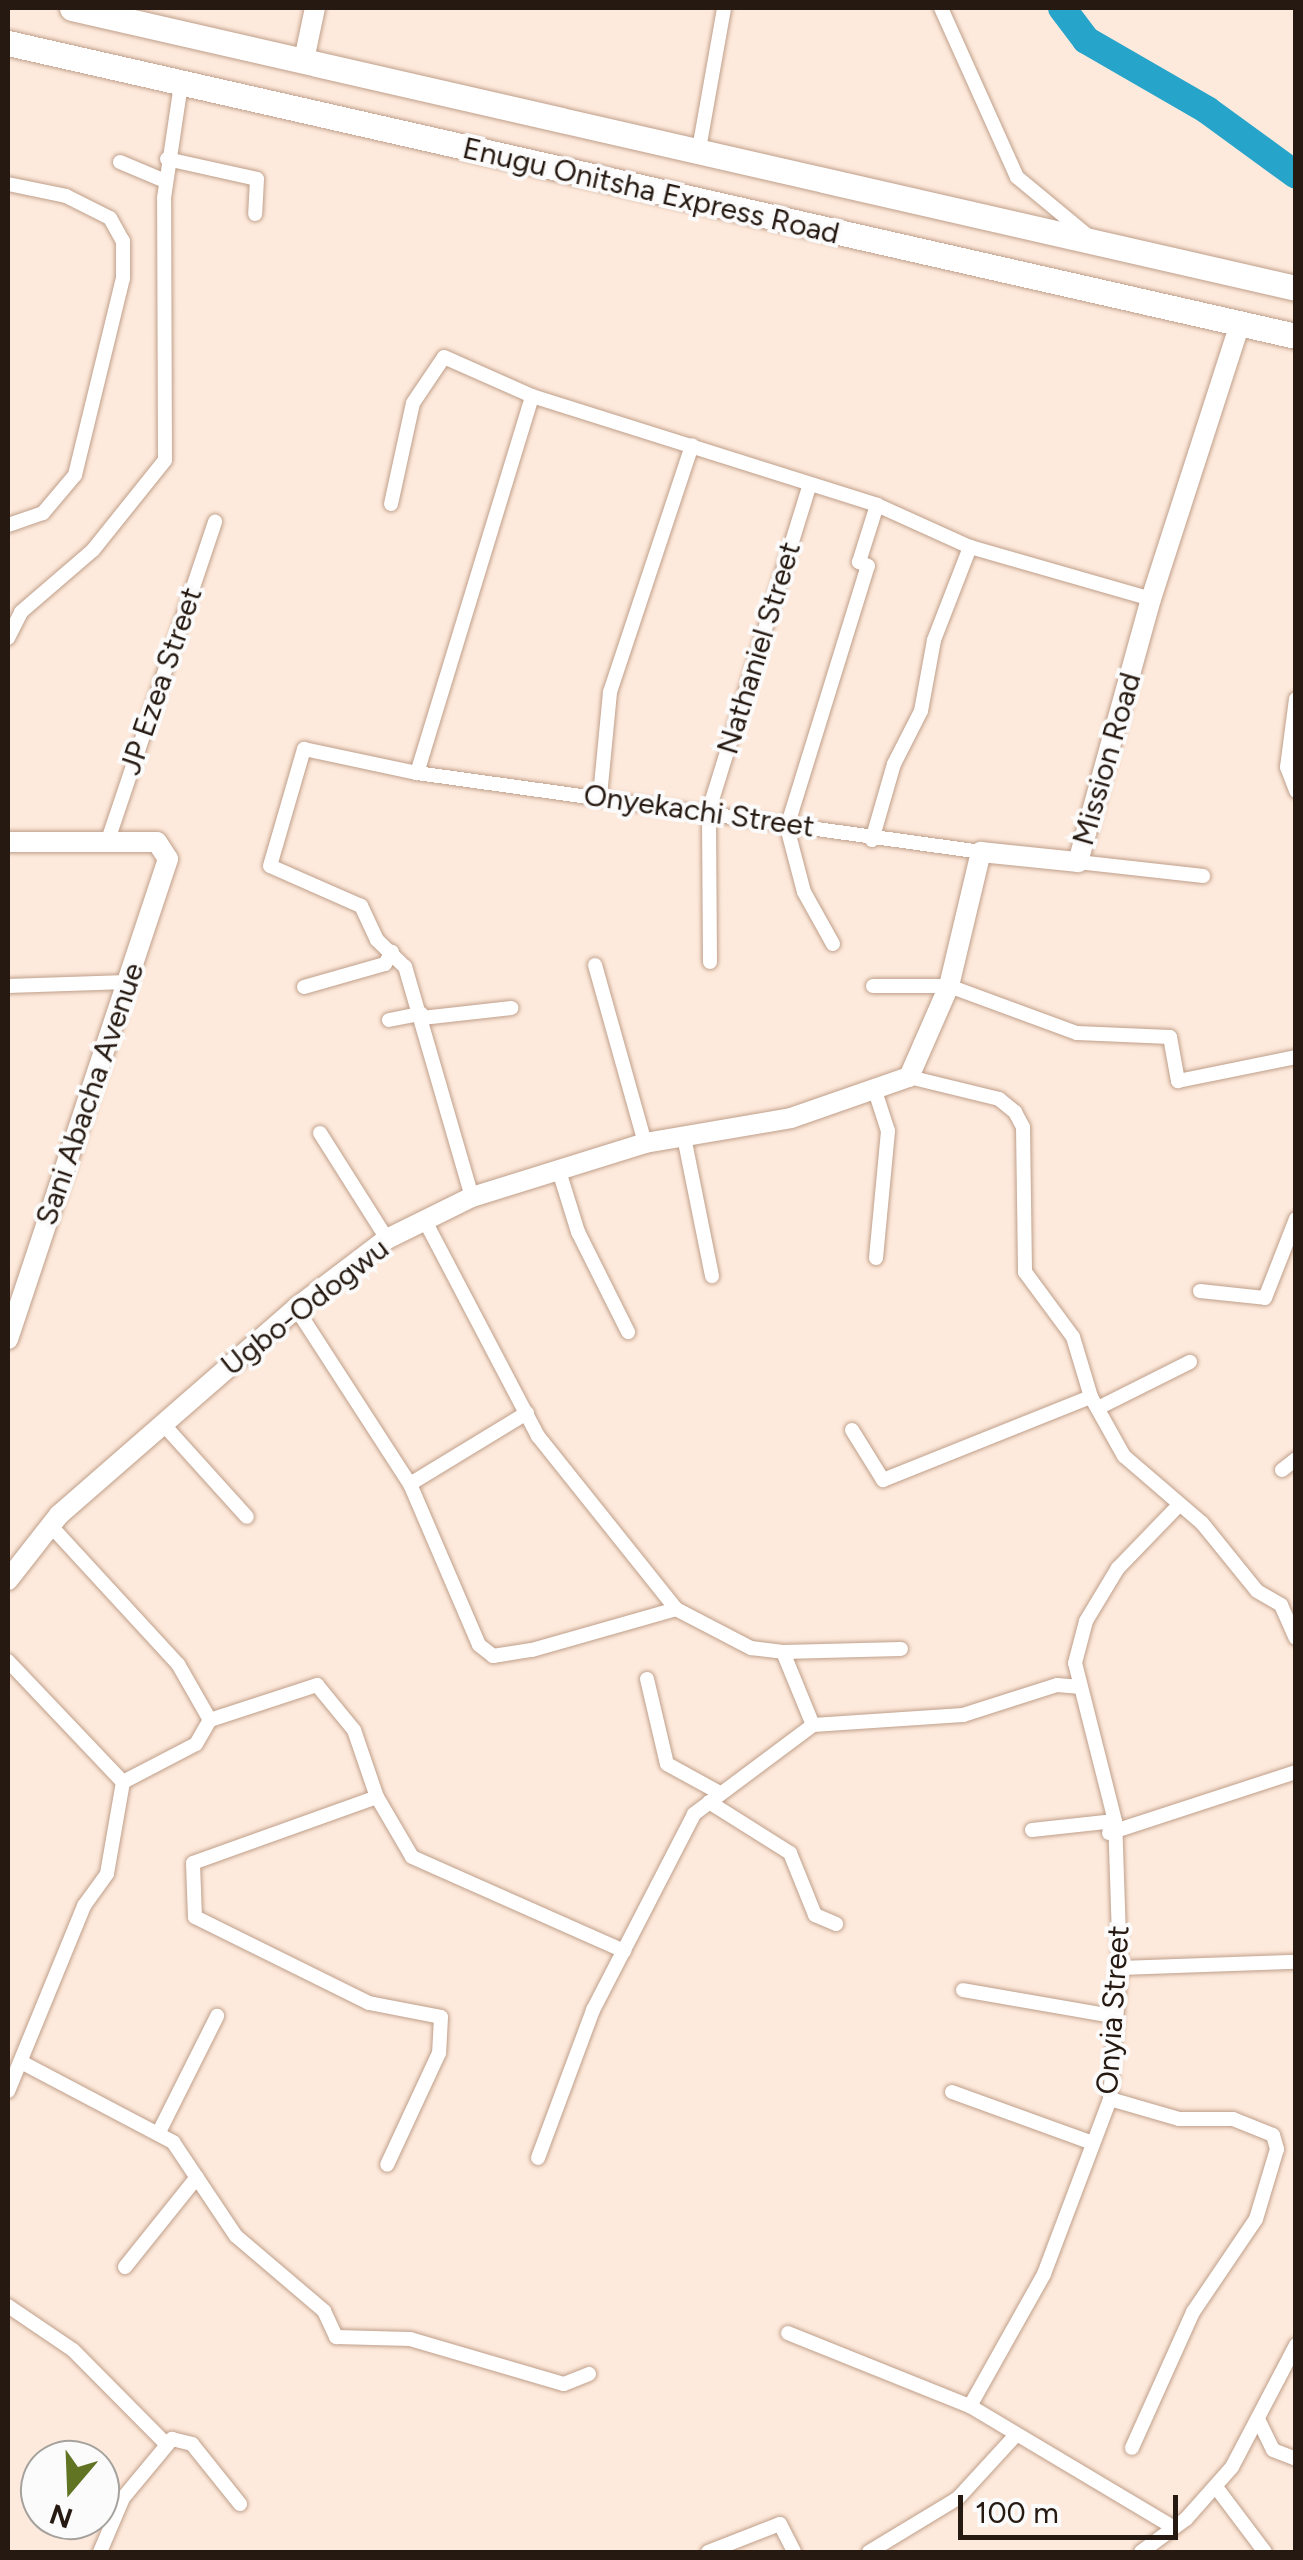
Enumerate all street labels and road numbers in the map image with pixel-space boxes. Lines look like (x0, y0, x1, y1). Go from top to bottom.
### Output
street label: Enugu Onitsha Express Road (459, 130, 843, 252)
street label: Nathaniel Street (710, 538, 808, 758)
street label: JP Ezea Street (112, 583, 210, 779)
street label: Mission Road (1065, 669, 1149, 849)
street label: Onyekachi Street (581, 777, 817, 845)
street label: Sani Abacha Avenue (28, 958, 152, 1230)
street label: Ugbo-Odogwu (214, 1230, 396, 1384)
street label: Onyia Street (1089, 1924, 1137, 2096)

